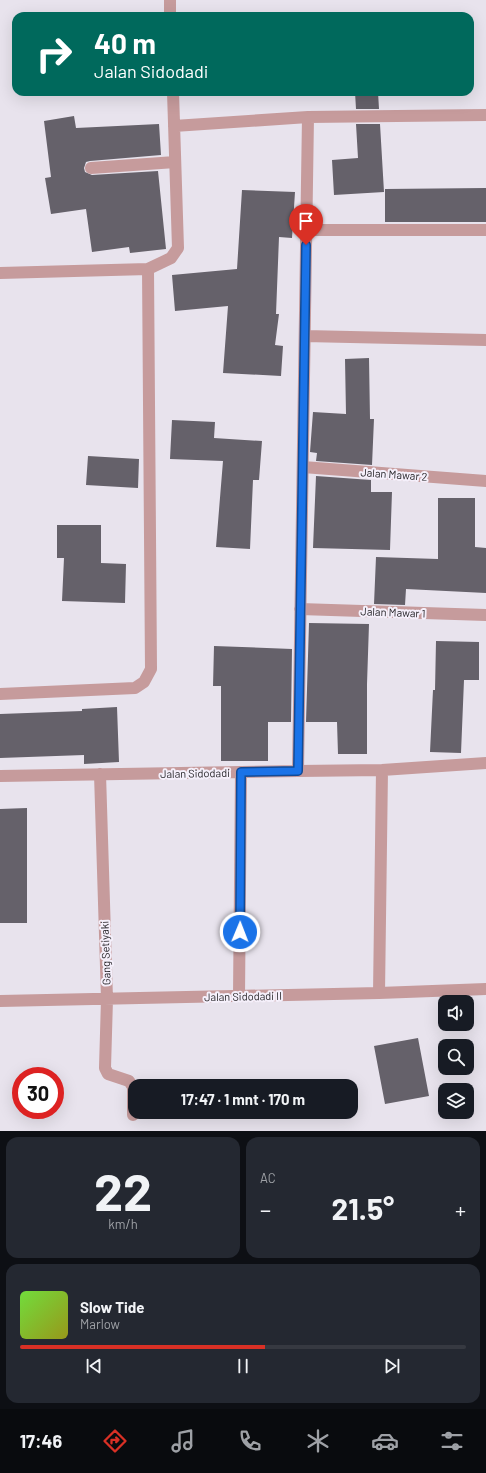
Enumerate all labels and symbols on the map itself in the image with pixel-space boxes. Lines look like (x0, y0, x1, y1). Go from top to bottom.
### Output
pin (289, 204, 323, 245)
street label: Jalan Mawar 2 (360, 465, 428, 483)
street label: Jalan Mawar 1 (360, 604, 426, 620)
street label: Jalan Sidodadi (160, 766, 230, 780)
position arrow (219, 911, 261, 953)
street label: Gang Setiyaki (97, 921, 113, 985)
street label: Jalan Sidodadi II (204, 989, 282, 1003)
speed limit sign: 30 (12, 1067, 64, 1119)

